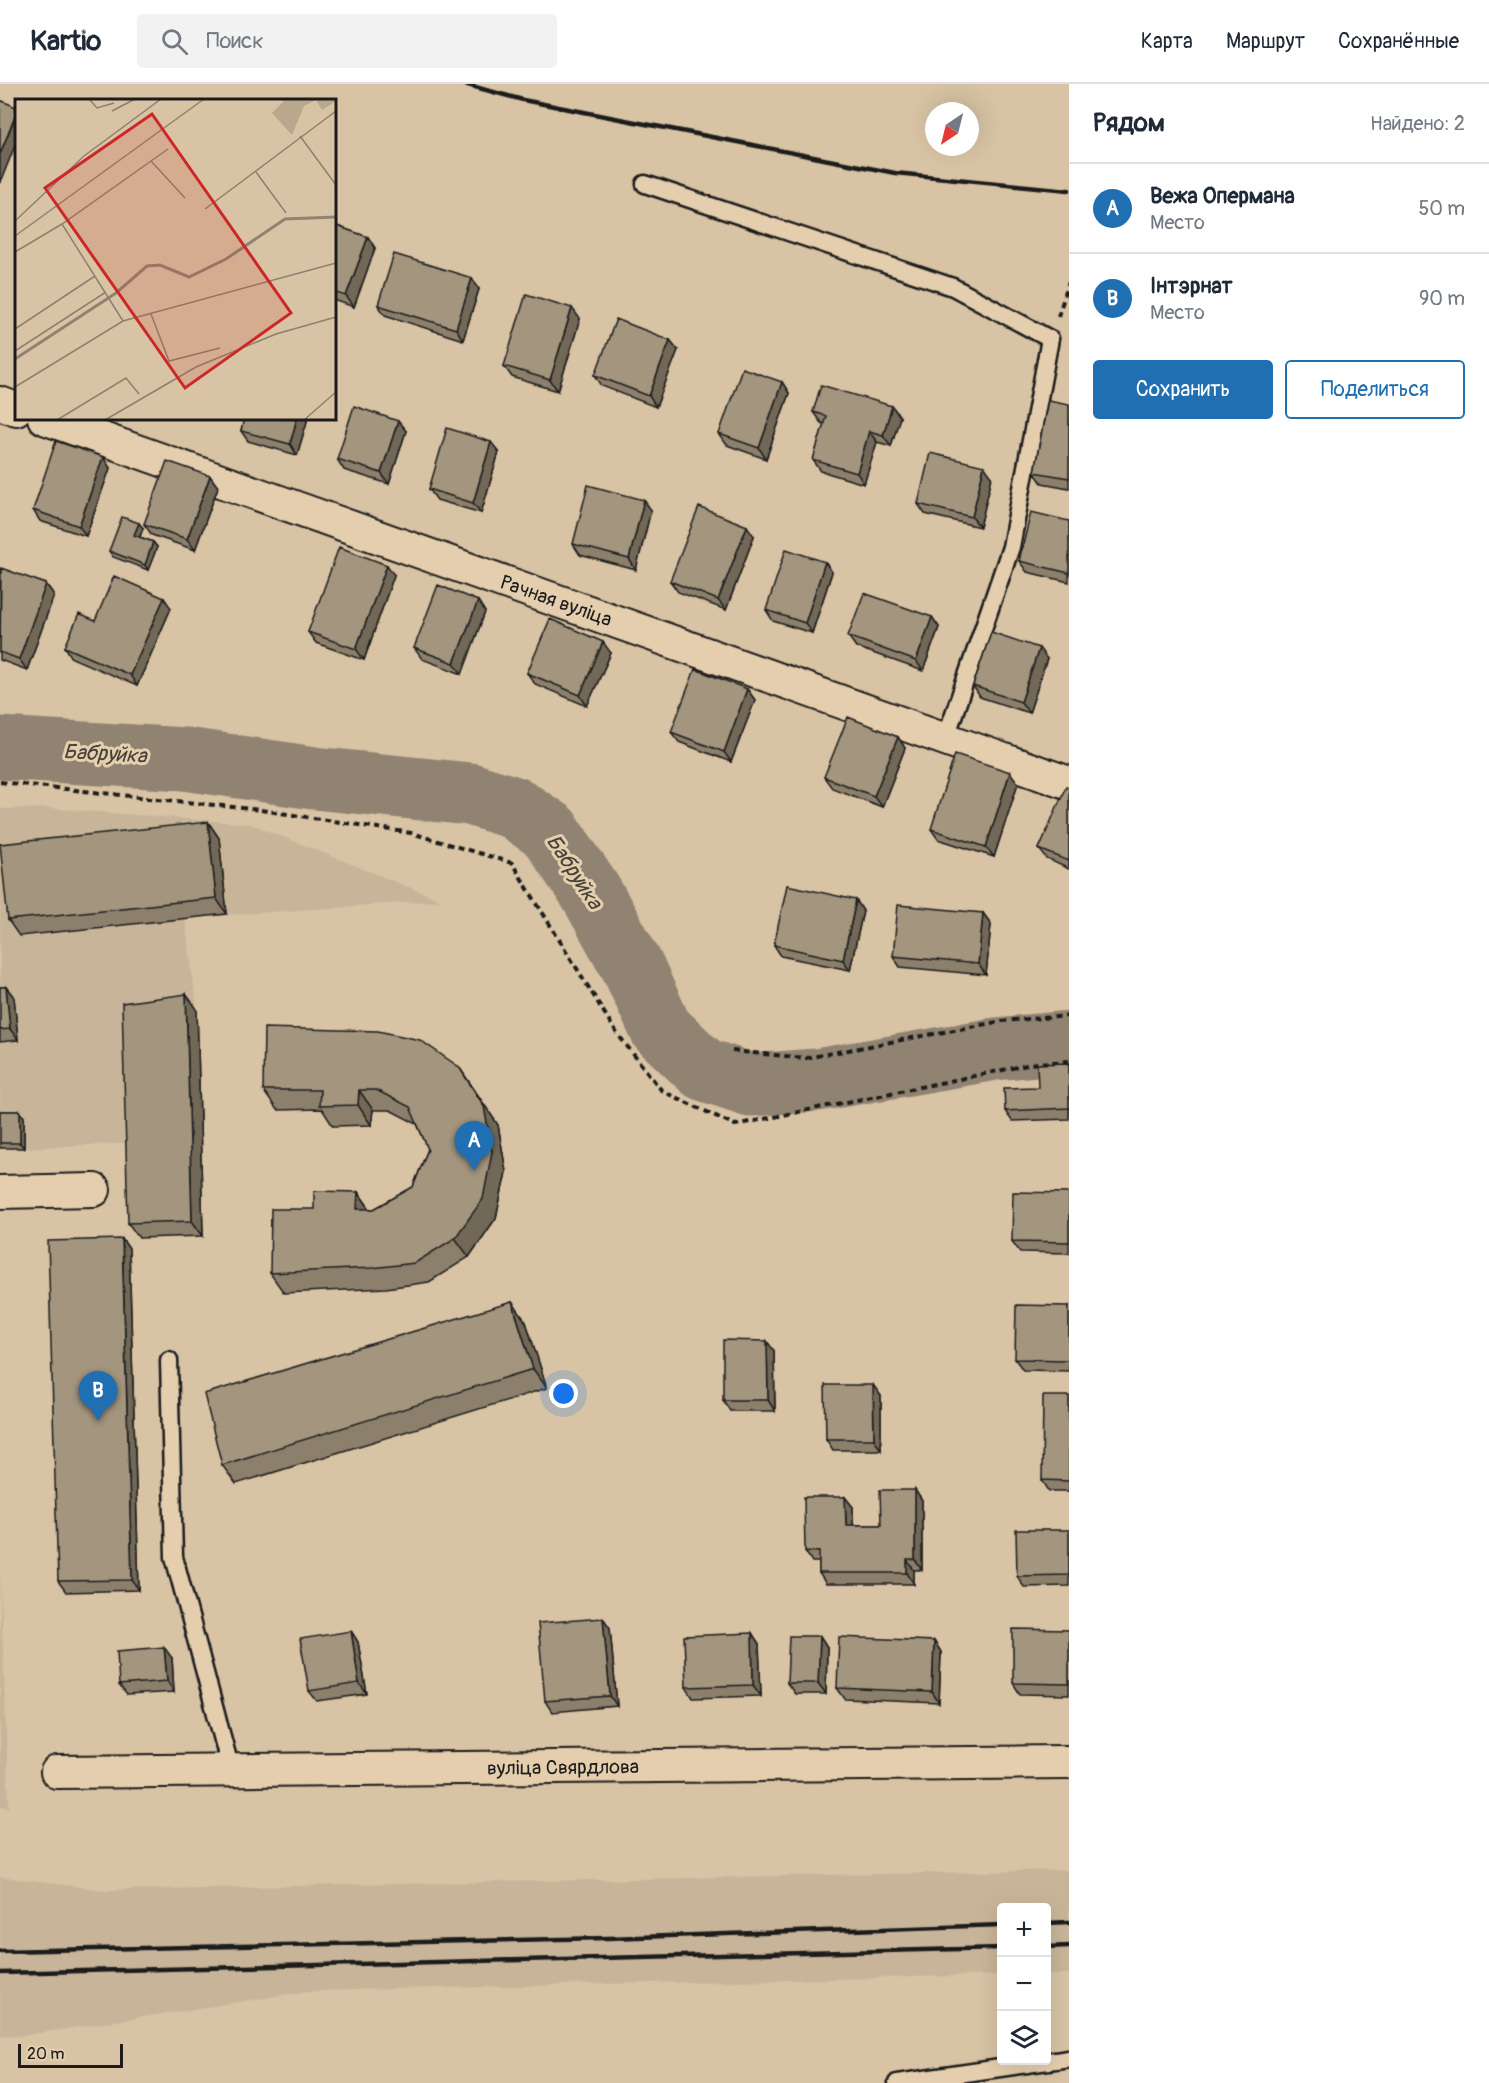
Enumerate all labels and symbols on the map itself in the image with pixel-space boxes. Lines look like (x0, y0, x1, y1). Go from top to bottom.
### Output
inset map (15, 99, 336, 420)
north arrow (925, 102, 979, 156)
street label: Рачная вуліца (497, 569, 616, 632)
water label: Бабруйка (63, 738, 149, 770)
water label: Бабруйка (540, 830, 609, 915)
pin: A (454, 1122, 494, 1171)
pin: B (78, 1372, 118, 1421)
your location (549, 1379, 578, 1408)
street label: вуліца Свярдлова (487, 1754, 639, 1780)
scale bar (18, 2041, 123, 2068)

